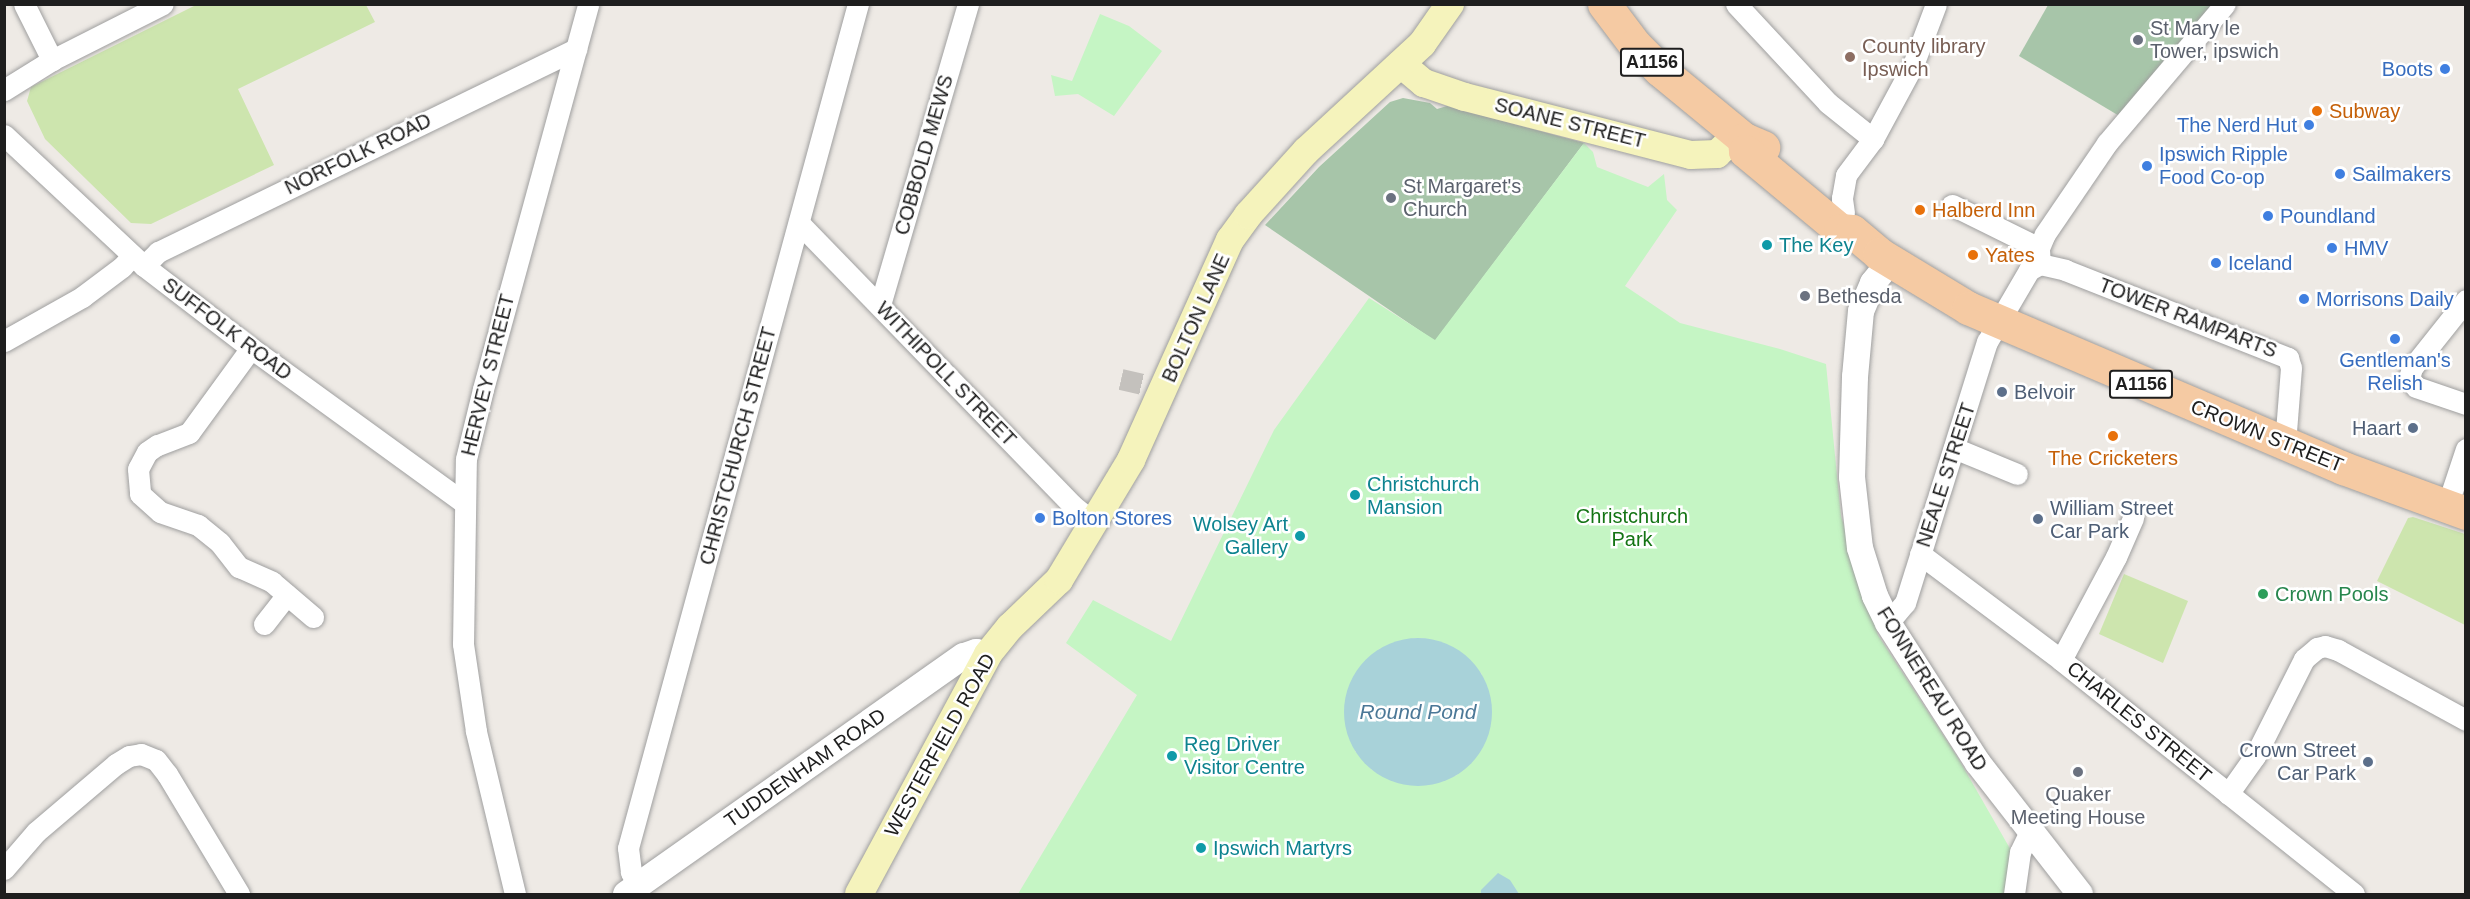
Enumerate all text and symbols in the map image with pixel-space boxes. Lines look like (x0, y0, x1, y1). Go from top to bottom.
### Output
place label: St Mary le Tower, ipswich (2150, 16, 2279, 63)
marker: St Mary le Tower, ipswich (2131, 33, 2145, 47)
place label: County library Ipswich (1862, 34, 1985, 81)
road number: A1156 (1619, 47, 1685, 77)
marker: County library Ipswich (1843, 50, 1857, 64)
place label: Boots (2382, 57, 2433, 81)
marker: Boots (2438, 62, 2452, 76)
street label: COBBOLD MEWS (890, 72, 958, 238)
street label: SOANE STREET (1492, 93, 1648, 153)
place label: Subway (2329, 99, 2400, 123)
marker: Subway (2310, 104, 2324, 118)
street label: NORFOLK ROAD (281, 108, 435, 200)
place label: The Nerd Hut (2177, 113, 2297, 137)
marker: The Nerd Hut (2302, 118, 2316, 132)
place label: Ipswich Ripple Food Co-op (2159, 142, 2288, 189)
marker: Ipswich Ripple Food Co-op (2140, 159, 2154, 173)
place label: Sailmakers (2352, 162, 2451, 186)
marker: Sailmakers (2333, 167, 2347, 181)
place label: St Margaret's Church (1403, 174, 1521, 221)
marker: St Margaret's Church (1384, 191, 1398, 205)
place label: Halberd Inn (1932, 198, 2035, 222)
marker: Halberd Inn (1913, 203, 1927, 217)
place label: Poundland (2280, 204, 2376, 228)
marker: Poundland (2261, 209, 2275, 223)
place label: The Key (1779, 233, 1853, 257)
place label: HMV (2344, 236, 2388, 260)
marker: The Key (1760, 238, 1774, 252)
marker: HMV (2325, 241, 2339, 255)
place label: Yates (1985, 243, 2035, 267)
marker: Yates (1966, 248, 1980, 262)
street label: BOLTON LANE (1157, 250, 1235, 386)
place label: Iceland (2228, 251, 2292, 275)
marker: Iceland (2209, 256, 2223, 270)
street label: SUFFOLK ROAD (158, 273, 296, 385)
street label: TOWER RAMPARTS (2096, 273, 2280, 363)
place label: Bethesda (1817, 284, 1902, 308)
place label: Morrisons Daily (2316, 287, 2454, 311)
marker: Bethesda (1798, 289, 1812, 303)
street label: HERVEY STREET (456, 291, 520, 459)
marker: Morrisons Daily (2297, 292, 2311, 306)
street label: WITHIPOLL STREET (871, 297, 1021, 451)
street label: CHRISTCHURCH STREET (695, 324, 781, 568)
marker: Gentleman's Relish (2388, 332, 2402, 346)
place label: Gentleman's Relish (2339, 348, 2451, 395)
road number: A1156 (2108, 369, 2174, 399)
place label: Belvoir (2014, 380, 2075, 404)
marker: Belvoir (1995, 385, 2009, 399)
street label: CROWN STREET (2187, 394, 2347, 478)
street label: NEALE STREET (1911, 400, 1981, 550)
place label: Haart (2352, 416, 2401, 440)
marker: Haart (2406, 421, 2420, 435)
marker: The Cricketers (2106, 429, 2120, 443)
place label: The Cricketers (2048, 446, 2178, 470)
place label: Christchurch Mansion (1367, 472, 1479, 519)
marker: Christchurch Mansion (1348, 488, 1362, 502)
place label: William Street Car Park (2050, 496, 2173, 543)
park label: Christchurch Park (1576, 504, 1688, 551)
place label: Bolton Stores (1052, 506, 1172, 530)
marker: Bolton Stores (1033, 511, 1047, 525)
place label: Wolsey Art Gallery (1192, 512, 1288, 559)
marker: William Street Car Park (2031, 512, 2045, 526)
marker: Wolsey Art Gallery (1293, 529, 1307, 543)
place label: Crown Pools (2275, 582, 2388, 606)
marker: Crown Pools (2256, 587, 2270, 601)
street label: FONNEREAU ROAD (1872, 603, 1992, 775)
street label: WESTERFIELD ROAD (880, 649, 1000, 841)
street label: CHARLES STREET (2062, 656, 2216, 788)
water label: Round Pond (1360, 699, 1476, 725)
street label: TUDDENHAM ROAD (720, 703, 890, 833)
place label: Reg Driver Visitor Centre (1184, 732, 1305, 779)
place label: Crown Street Car Park (2239, 738, 2356, 785)
marker: Reg Driver Visitor Centre (1165, 749, 1179, 763)
marker: Crown Street Car Park (2361, 755, 2375, 769)
marker: Quaker Meeting House (2071, 765, 2085, 779)
place label: Quaker Meeting House (2011, 782, 2145, 829)
place label: Ipswich Martyrs (1213, 836, 1352, 860)
marker: Ipswich Martyrs (1194, 841, 1208, 855)

